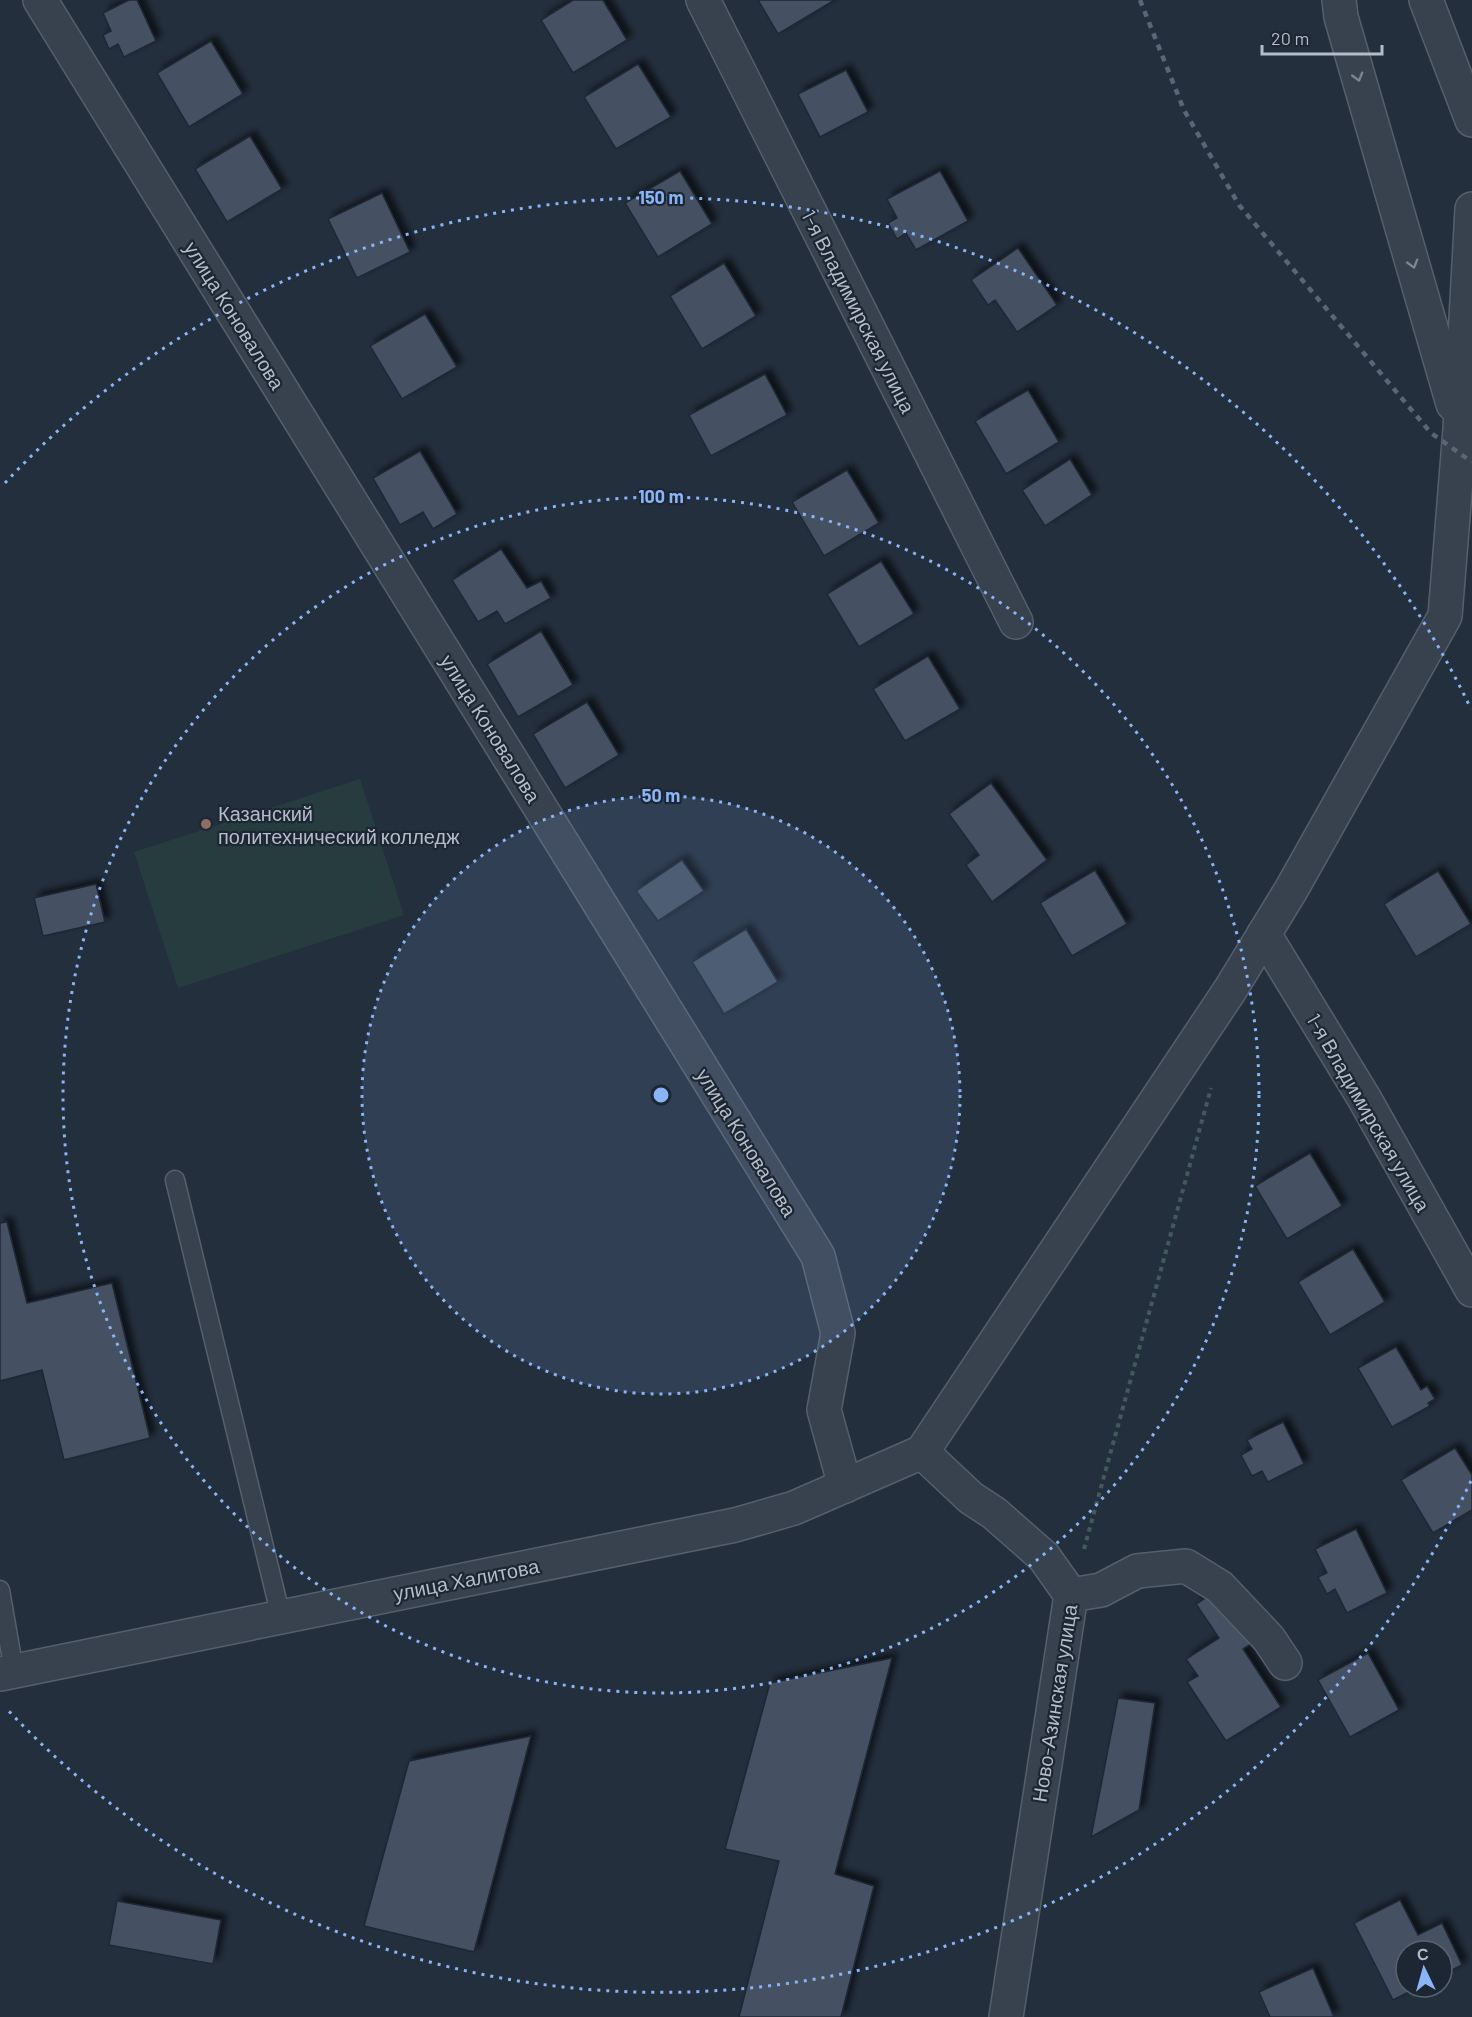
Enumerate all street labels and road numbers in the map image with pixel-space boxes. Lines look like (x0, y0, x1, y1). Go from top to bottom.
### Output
street label: 1-я Владимирская улица (797, 205, 921, 417)
street label: улица Коновалова (180, 237, 291, 394)
street label: улица Коновалова (436, 650, 547, 807)
street label: 1-я Владимирская улица (1302, 1009, 1436, 1216)
street label: улица Коновалова (692, 1064, 803, 1221)
street label: улица Халитова (391, 1553, 542, 1605)
street label: Ново-Азинская улица (1027, 1602, 1082, 1804)

